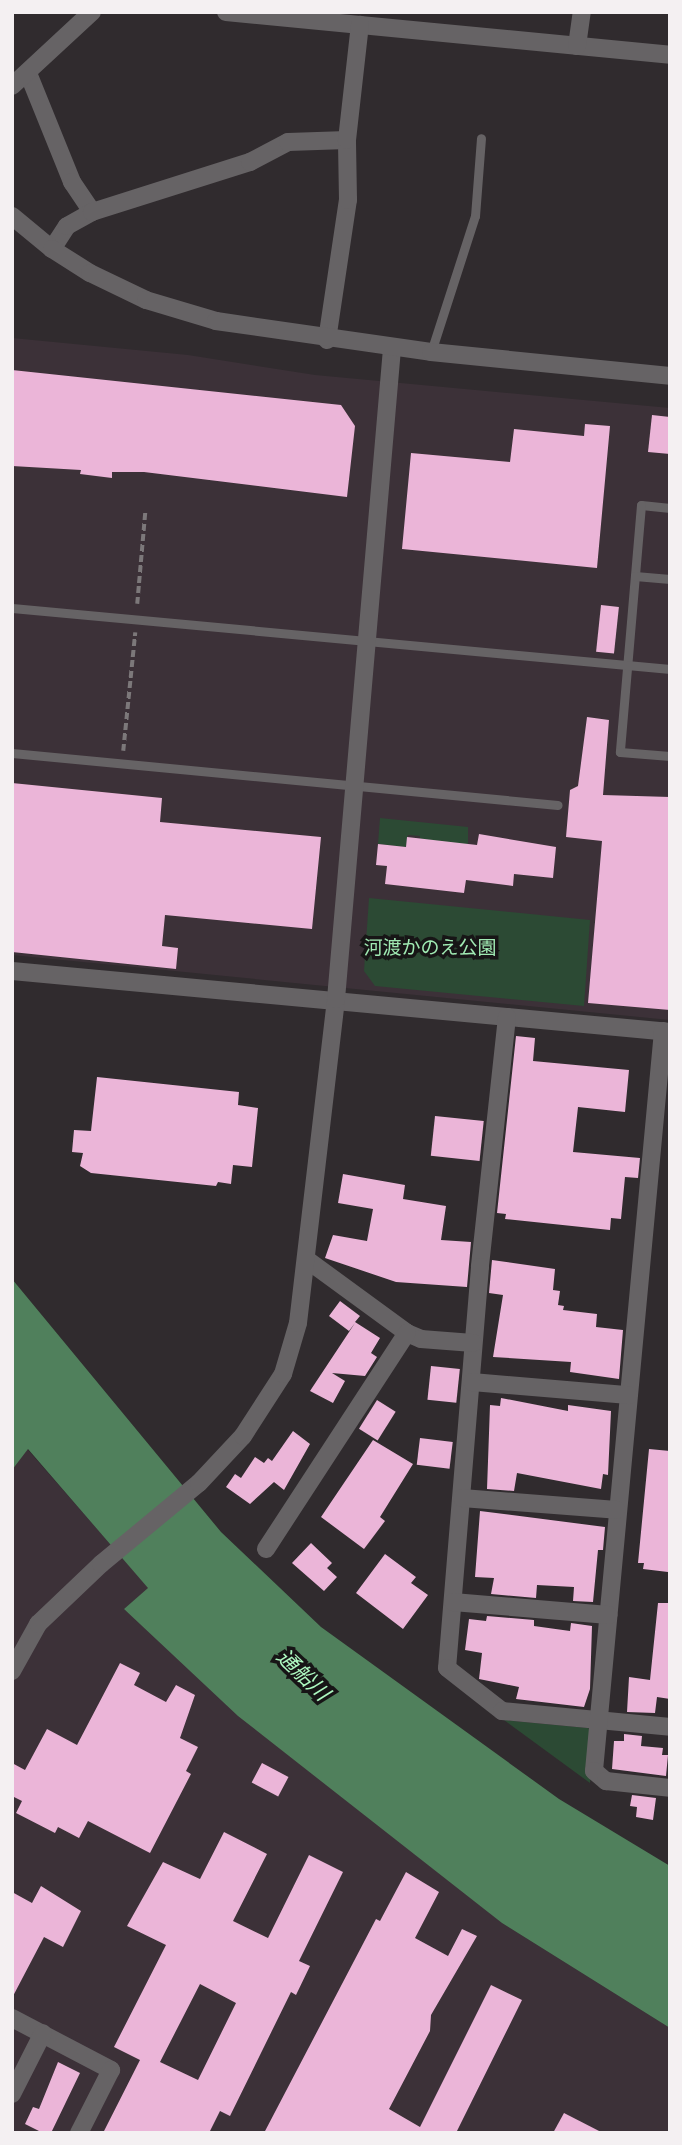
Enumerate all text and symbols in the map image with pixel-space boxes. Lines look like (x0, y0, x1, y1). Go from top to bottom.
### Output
park label: 河渡かのえ公園 (364, 937, 496, 959)
water label: 通船川 (272, 1644, 334, 1706)

